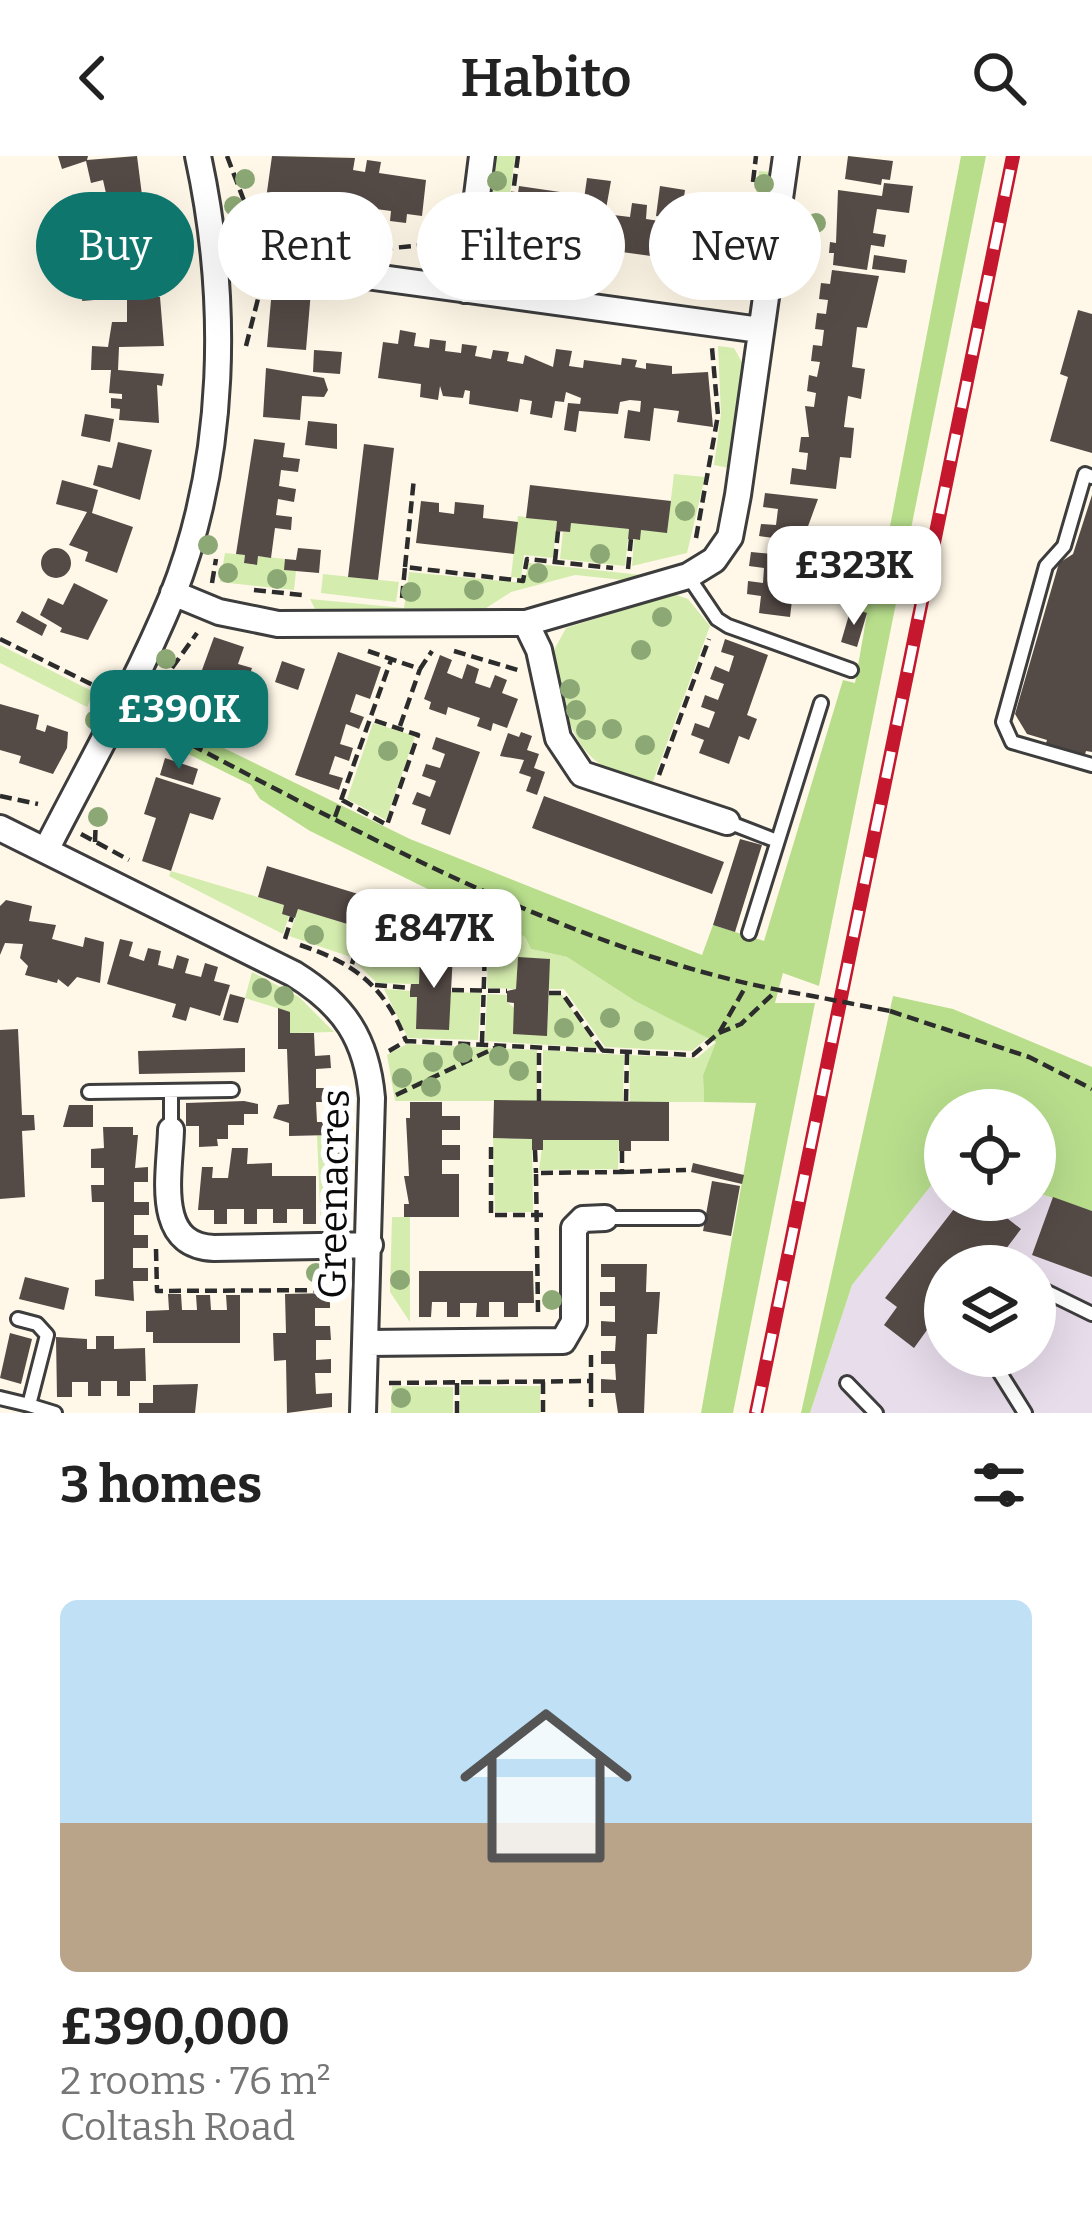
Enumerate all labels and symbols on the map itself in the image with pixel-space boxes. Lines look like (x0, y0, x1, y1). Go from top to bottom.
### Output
pin: £323K (770, 526, 938, 628)
pin: £390K (95, 670, 263, 772)
pin: £847K (350, 889, 518, 991)
street label: Greenacres (309, 1089, 359, 1299)

